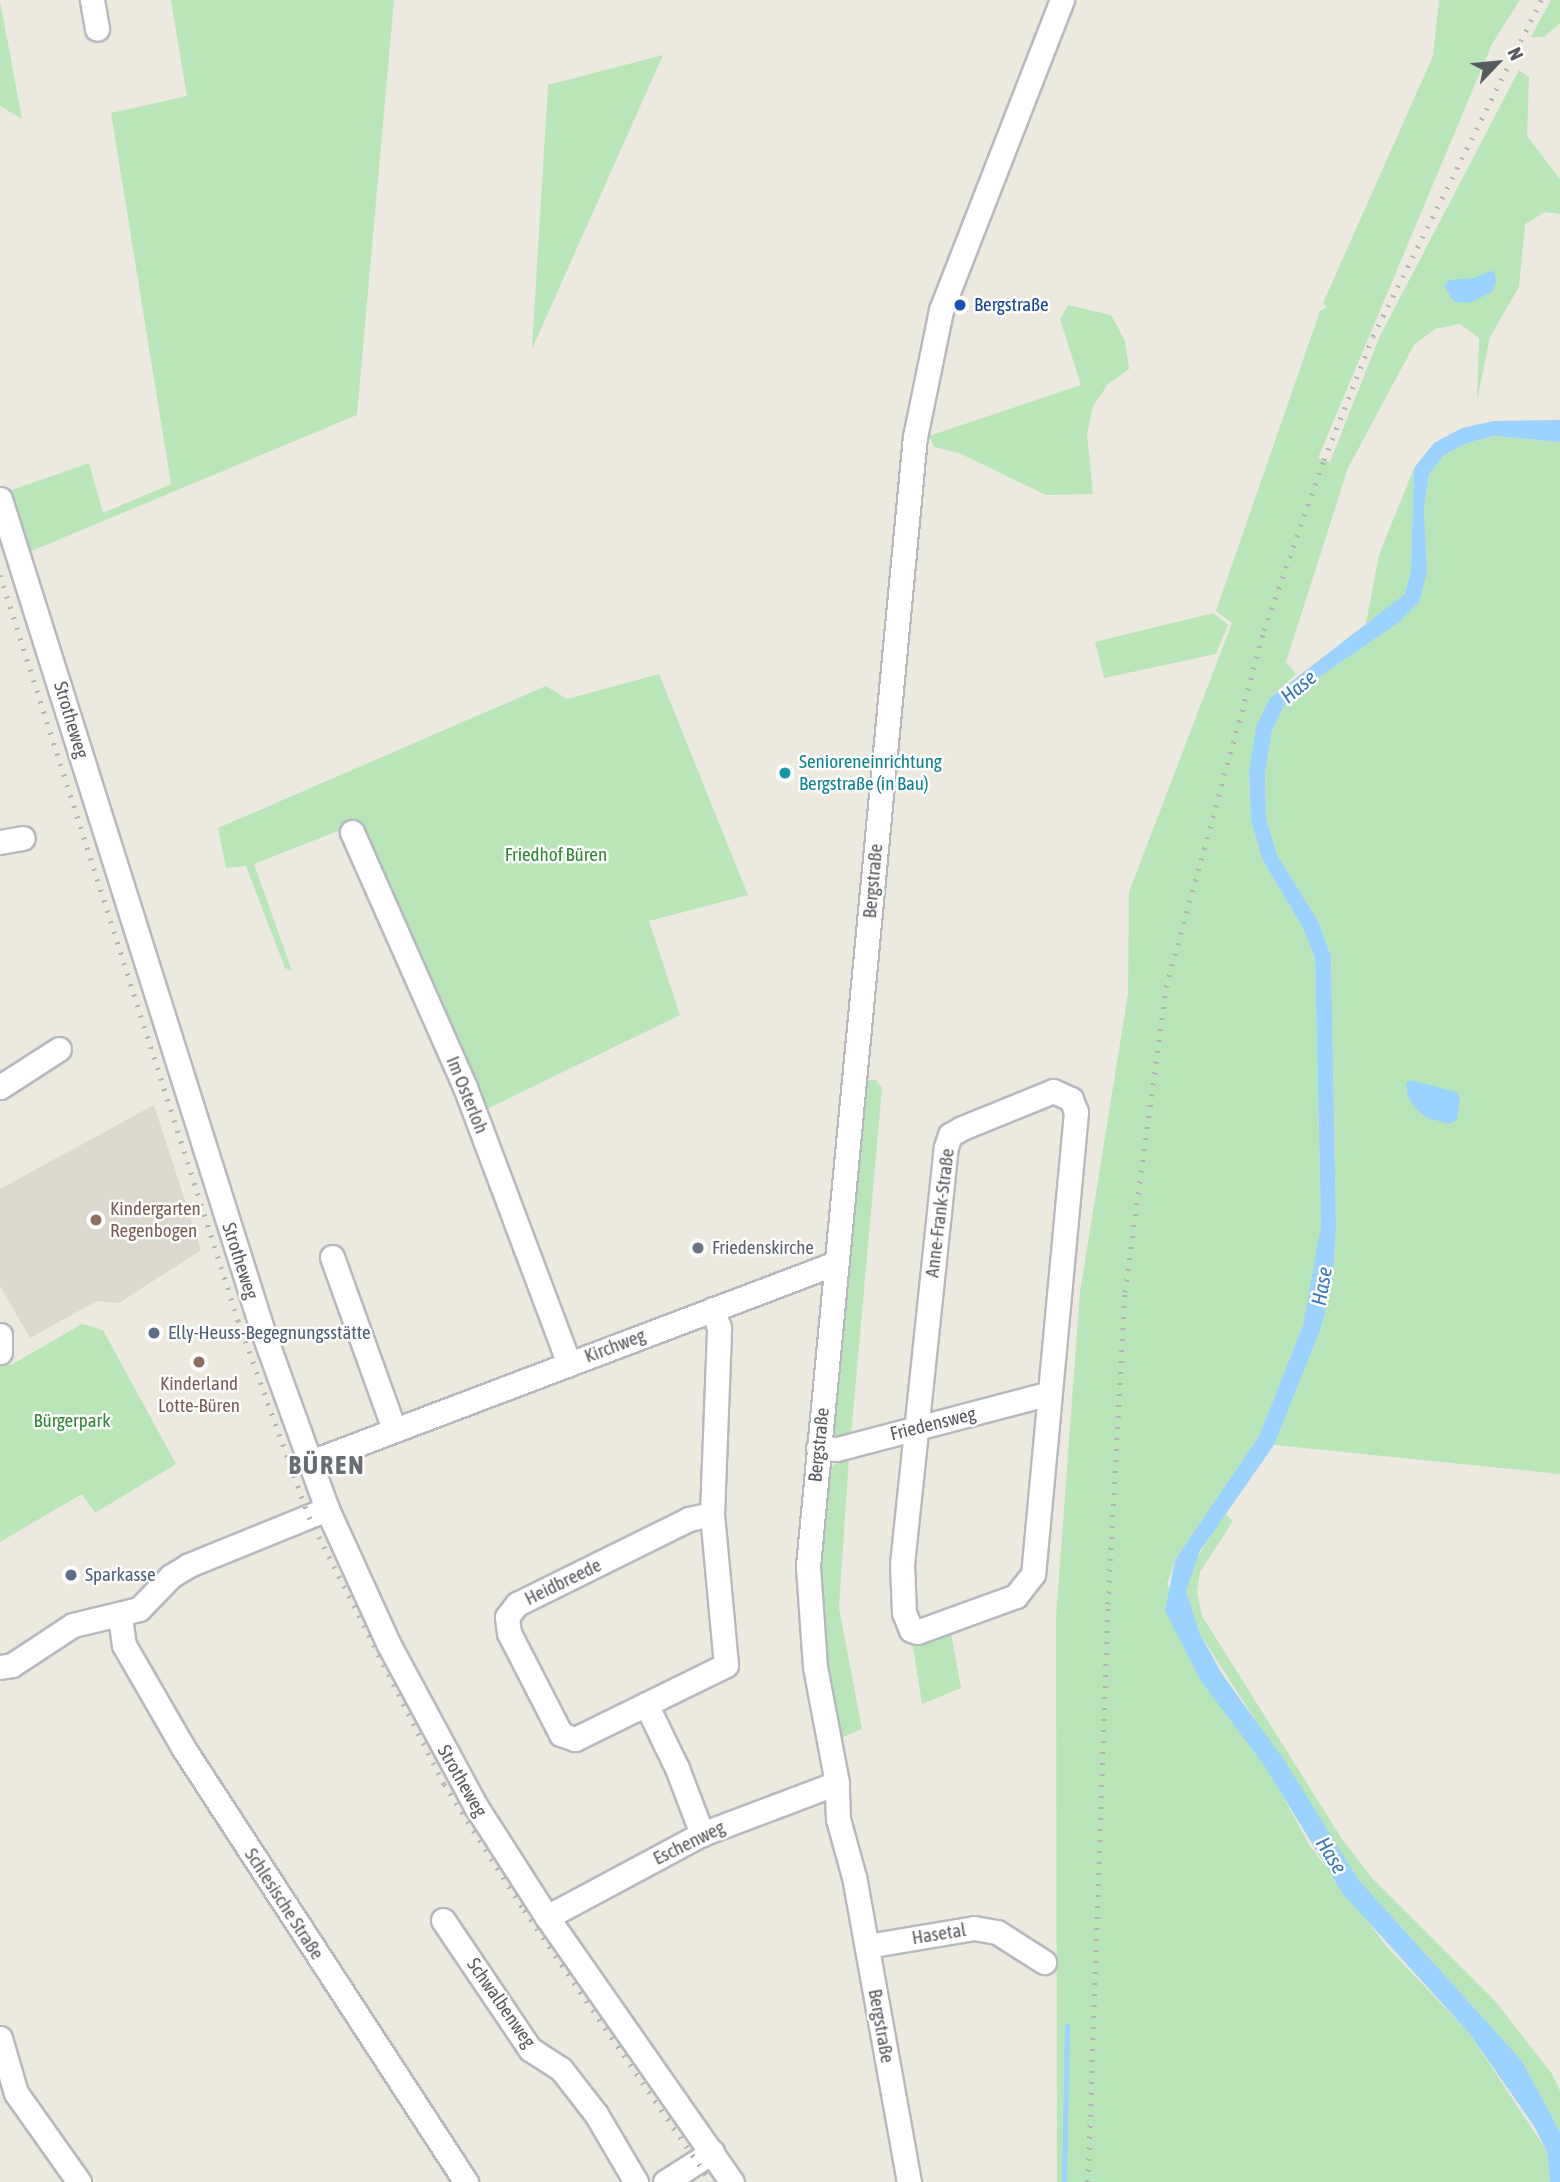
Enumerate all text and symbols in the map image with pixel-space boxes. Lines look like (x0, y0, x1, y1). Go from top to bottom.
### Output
north arrow (1462, 28, 1532, 98)
text: N (1504, 44, 1528, 64)
place label: Bergstraße (974, 294, 1049, 316)
marker: Bergstraße (952, 297, 968, 313)
water label: Hase (1275, 664, 1321, 708)
street label: Strotheweg (49, 679, 93, 761)
place label: Senioreneinrichtung Bergstraße (in Bau) (799, 751, 942, 795)
marker: Senioreneinrichtung Bergstraße (in Bau) (777, 765, 793, 781)
street label: Bergstraße (858, 843, 888, 919)
park label: Friedhof Büren (505, 844, 607, 866)
street label: Im Osterloh (441, 1053, 493, 1137)
street label: Anne-Frank-Straße (921, 1147, 959, 1279)
place label: Kindergarten Regenbogen (110, 1198, 201, 1242)
marker: Kindergarten Regenbogen (88, 1212, 104, 1228)
street label: Strotheweg (217, 1220, 263, 1302)
place label: Friedenskirche (712, 1237, 814, 1259)
marker: Friedenskirche (690, 1240, 706, 1256)
water label: Hase (1305, 1265, 1337, 1307)
place label: Elly-Heuss-Begegnungsstätte (168, 1322, 371, 1344)
street label: Kirchweg (581, 1324, 649, 1368)
marker: Elly-Heuss-Begegnungsstätte (146, 1325, 162, 1341)
marker: Kinderland Lotte-Büren (191, 1354, 207, 1370)
place label: Kinderland Lotte-Büren (158, 1373, 240, 1417)
street label: Friedensweg (888, 1402, 978, 1446)
street label: Bergstraße (804, 1407, 834, 1483)
park label: Bürgerpark (33, 1410, 111, 1432)
district label: BÜREN (289, 1450, 365, 1482)
street label: Heidbreede (521, 1554, 605, 1610)
place label: Sparkasse (85, 1564, 156, 1586)
marker: Sparkasse (63, 1567, 79, 1583)
street label: Strotheweg (432, 1741, 492, 1821)
street label: Eschenweg (649, 1816, 729, 1870)
water label: Hase (1311, 1832, 1353, 1878)
street label: Schlesische Straße (240, 1844, 328, 1964)
street label: Hasetal (910, 1918, 968, 1950)
street label: Schwalbenweg (462, 1954, 540, 2052)
street label: Bergstraße (863, 1987, 899, 2065)

